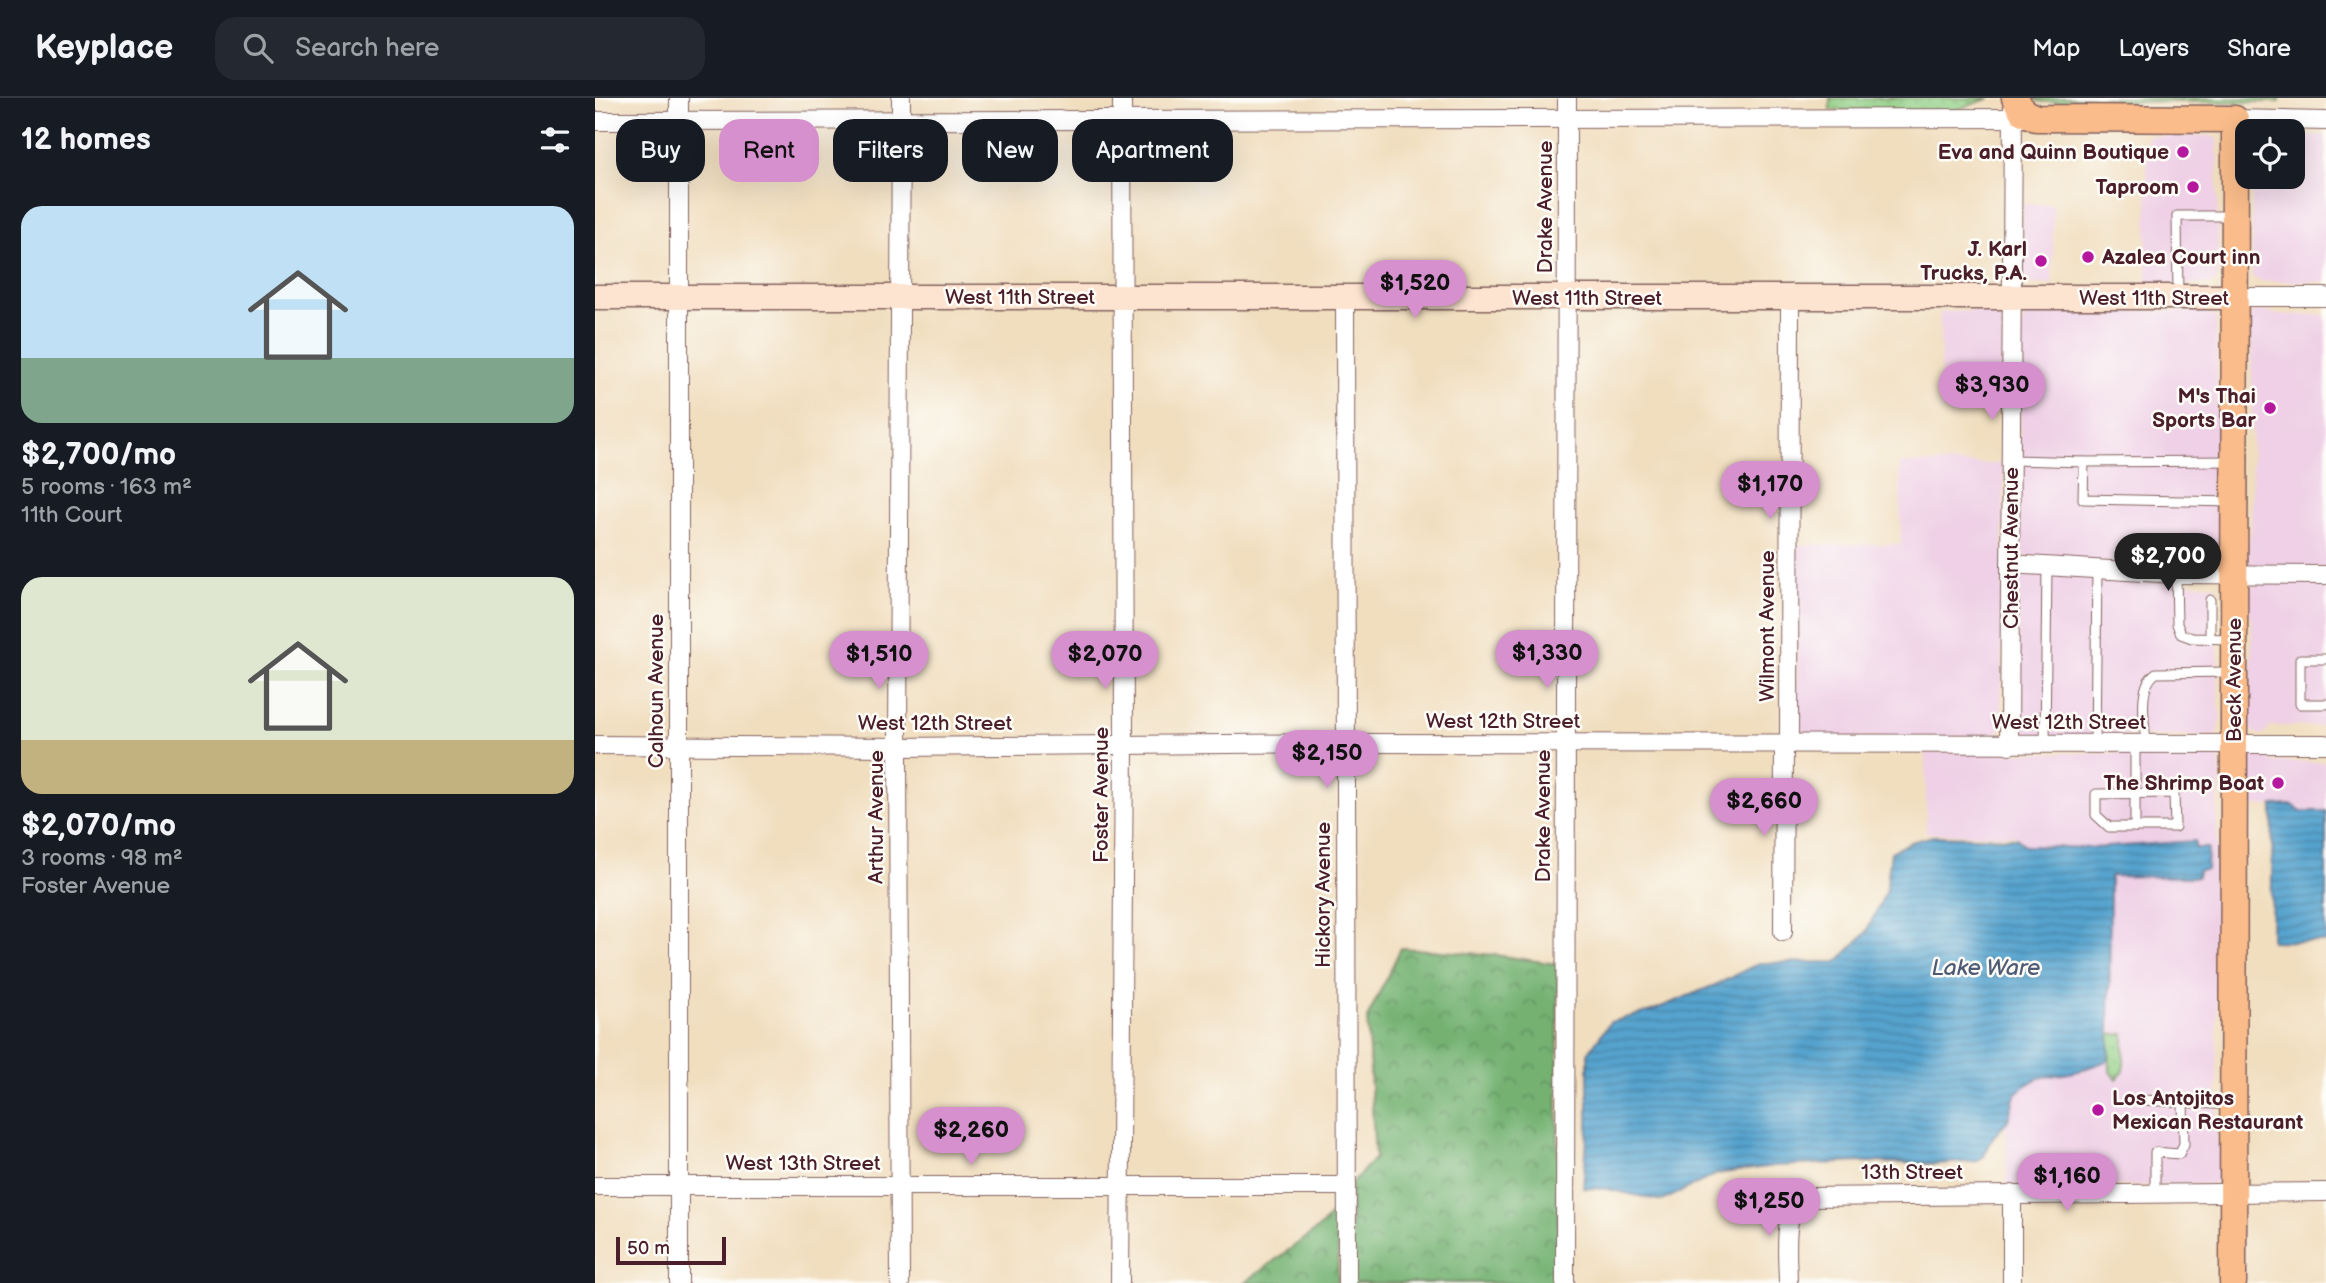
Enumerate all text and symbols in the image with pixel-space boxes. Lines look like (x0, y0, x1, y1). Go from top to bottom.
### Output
search box (215, 17, 705, 80)
text: Keyplace (35, 28, 173, 68)
icon: search (239, 29, 277, 67)
text: Search here (295, 33, 439, 64)
text: Map (2032, 34, 2080, 63)
text: Layers (2118, 34, 2189, 63)
text: Share (2227, 34, 2291, 63)
chip: Buy (616, 119, 705, 182)
chip: Rent (719, 119, 819, 182)
chip: Filters (833, 119, 948, 182)
chip: New (962, 119, 1058, 182)
chip: Apartment (1072, 119, 1233, 182)
map controls (2235, 119, 2305, 189)
button: locate (2235, 119, 2305, 189)
icon: filters (536, 121, 574, 159)
text: 12 homes (21, 122, 151, 158)
place label: Eva and Quinn Boutique (1938, 140, 2169, 165)
street label: Drake Avenue (1533, 141, 1558, 273)
marker: Eva and Quinn Boutique (2175, 144, 2191, 160)
place label: Taproom (2096, 175, 2179, 200)
marker: Taproom (2185, 179, 2201, 195)
place label: J. Karl Trucks, P.A. (1920, 237, 2027, 286)
place label: Azalea Court inn (2101, 245, 2260, 270)
marker: Azalea Court inn (2080, 249, 2096, 265)
icon: home (235, 252, 361, 378)
marker: J. Karl Trucks, P.A. (2033, 253, 2049, 269)
pin: $1,520 (1358, 260, 1472, 320)
text: $1,520 (1380, 269, 1450, 297)
street label: West 11th Street (945, 285, 1096, 310)
street label: West 11th Street (1512, 286, 1663, 311)
street label: West 11th Street (2079, 286, 2230, 311)
pin: $3,930 (1935, 362, 2049, 422)
text: $3,930 (1955, 371, 2029, 399)
place label: M's Thai Sports Bar (2152, 384, 2257, 433)
marker: M's Thai Sports Bar (2262, 400, 2278, 416)
text: $2,700/mo (21, 437, 176, 473)
pin: $1,170 (1713, 462, 1827, 521)
street label: Chestnut Avenue (1999, 467, 2024, 629)
text: $1,170 (1737, 470, 1803, 498)
text: 5 rooms · 163 m² (21, 473, 192, 501)
text: 11th Court (21, 501, 122, 529)
pin: $2,700 (2111, 533, 2225, 593)
text: $2,700 (2130, 542, 2206, 570)
street label: Wilmont Avenue (1755, 550, 1780, 702)
street label: Calhoun Avenue (644, 614, 669, 768)
street label: Beck Avenue (2222, 618, 2247, 742)
icon: home (235, 623, 361, 749)
pin: $1,330 (1490, 630, 1604, 690)
pin: $1,510 (822, 632, 936, 691)
pin: $2,070 (1048, 632, 1162, 691)
text: $1,330 (1511, 639, 1583, 667)
text: $1,510 (845, 640, 913, 668)
text: $2,070 (1067, 640, 1143, 668)
street label: West 12th Street (1426, 709, 1581, 734)
street label: West 12th Street (1992, 710, 2147, 735)
street label: West 12th Street (858, 711, 1013, 736)
street label: Foster Avenue (1089, 727, 1114, 863)
pin: $2,150 (1270, 730, 1384, 790)
text: $2,150 (1291, 739, 1363, 767)
street label: Arthur Avenue (864, 750, 889, 884)
street label: Drake Avenue (1531, 750, 1556, 882)
place label: The Shrimp Boat (2104, 771, 2264, 796)
marker: The Shrimp Boat (2270, 775, 2286, 791)
pin: $2,660 (1707, 778, 1821, 838)
text: $2,660 (1726, 787, 1802, 815)
text: $2,070/mo (21, 808, 176, 844)
street label: Hickory Avenue (1311, 822, 1336, 968)
text: 3 rooms · 98 m² (21, 844, 183, 872)
text: Foster Avenue (21, 872, 170, 900)
water label: Lake Ware (1932, 954, 2040, 982)
place label: Los Antojitos Mexican Restaurant (2112, 1086, 2303, 1135)
marker: Los Antojitos Mexican Restaurant (2090, 1102, 2106, 1118)
pin: $2,260 (914, 1108, 1028, 1167)
text: $2,260 (933, 1116, 1009, 1144)
street label: West 13th Street (726, 1151, 881, 1176)
pin: $1,160 (2010, 1154, 2124, 1213)
street label: 13th Street (1861, 1160, 1964, 1185)
text: $1,160 (2033, 1162, 2101, 1190)
pin: $1,250 (1712, 1178, 1826, 1238)
text: $1,250 (1733, 1187, 1805, 1215)
scale bar (616, 1234, 726, 1266)
text: 50 m (627, 1237, 670, 1260)

